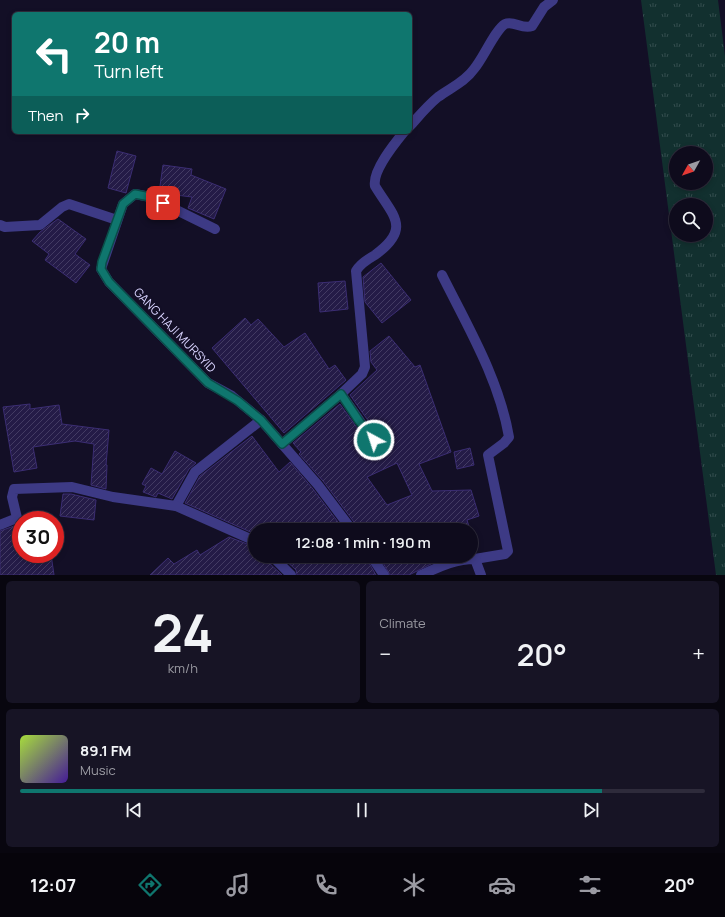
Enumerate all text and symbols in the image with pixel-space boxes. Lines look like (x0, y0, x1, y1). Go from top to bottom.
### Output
text: 20 m (94, 23, 160, 61)
icon: left (28, 28, 80, 80)
text: Turn left (94, 59, 164, 83)
icon: right (71, 104, 93, 126)
text: Then (28, 105, 63, 126)
north arrow (669, 146, 713, 190)
map controls (669, 146, 713, 242)
pin (146, 186, 180, 220)
icon: arrive (152, 192, 174, 214)
button: search (669, 198, 713, 242)
street label: GANG HAJI MURSYID (130, 284, 220, 376)
position arrow (353, 419, 395, 461)
speed limit sign: 30 (12, 511, 64, 563)
text: 12:08 · 1 min · 190 m (295, 532, 431, 553)
text: 24 (152, 597, 214, 668)
text: Climate (380, 614, 426, 632)
text: 20° (517, 634, 567, 675)
text: − (380, 639, 391, 669)
text: + (692, 639, 705, 669)
text: km/h (168, 659, 198, 677)
text: 89.1 FM (80, 740, 131, 761)
text: Music (80, 761, 116, 779)
icon: previous (123, 799, 145, 821)
icon: pause (351, 799, 373, 821)
icon: next (580, 799, 602, 821)
icon: directions (136, 871, 164, 899)
icon: music (224, 871, 252, 899)
icon: phone (312, 871, 340, 899)
icon: climate (400, 871, 428, 899)
icon: car (488, 871, 516, 899)
icon: filters (576, 871, 604, 899)
text: 12:07 (30, 873, 76, 897)
text: 20° (664, 873, 695, 897)

